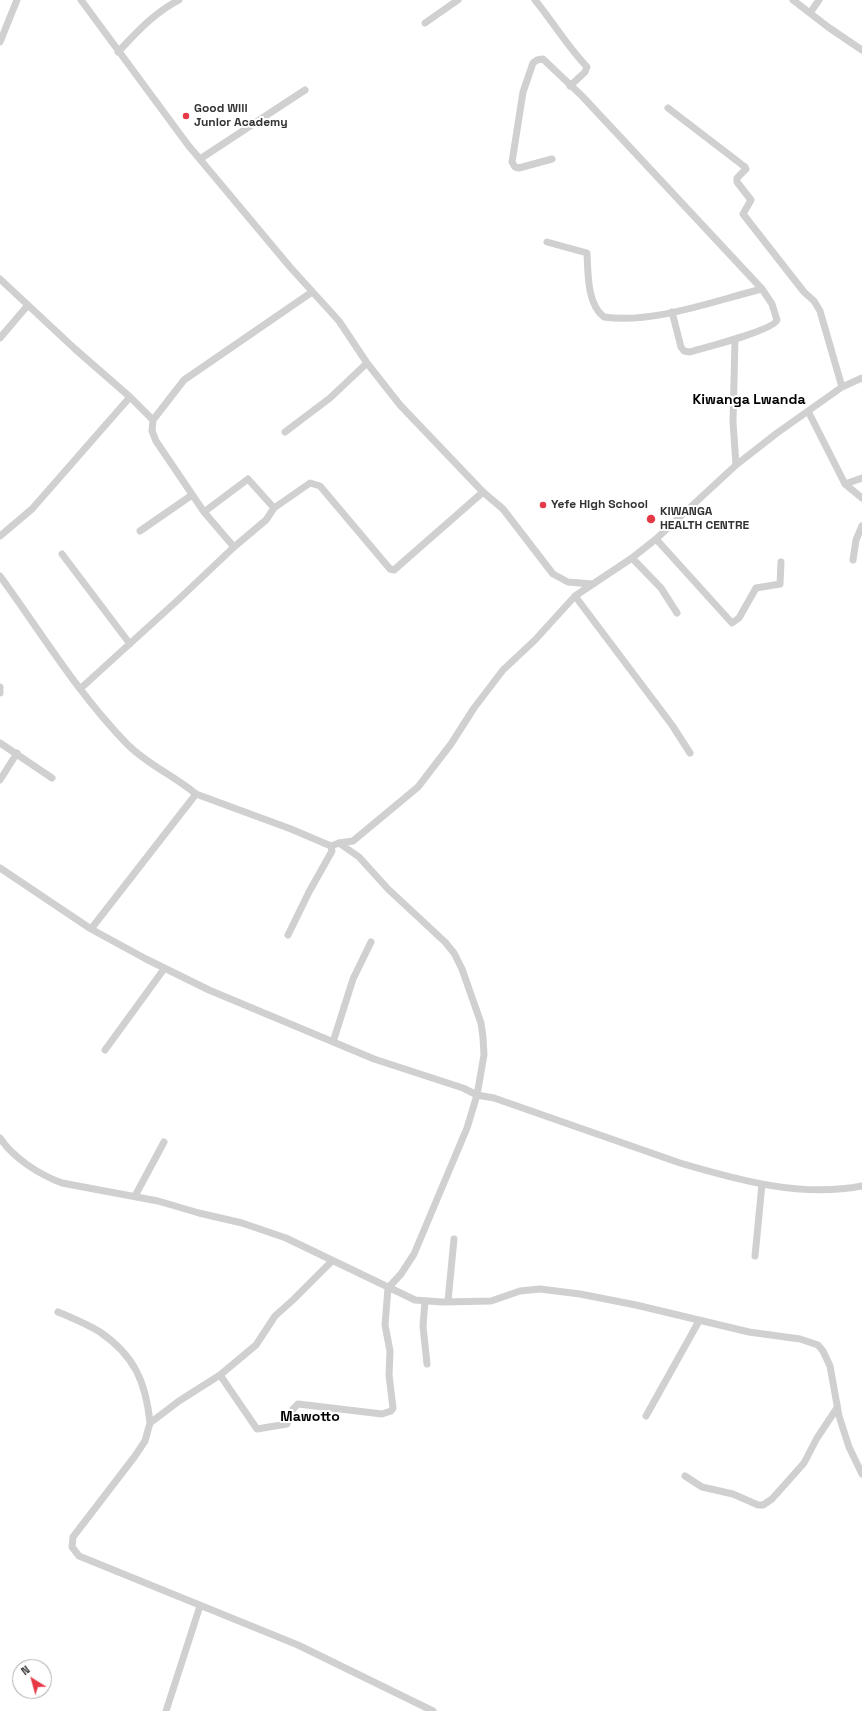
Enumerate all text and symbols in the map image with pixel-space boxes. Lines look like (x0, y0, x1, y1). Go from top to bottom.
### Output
place label: Good Will Junior Academy (194, 102, 288, 130)
marker: Good Will Junior Academy (181, 111, 191, 121)
district label: Kiwanga Lwanda (693, 392, 805, 408)
place label: Yefe High School (551, 498, 648, 512)
marker: Yefe High School (538, 500, 548, 510)
place label: KIWANGA HEALTH CENTRE (660, 505, 749, 533)
marker: KIWANGA HEALTH CENTRE (645, 513, 657, 525)
district label: Mawotto (280, 1409, 340, 1425)
north arrow (12, 1659, 52, 1699)
text: N (18, 1662, 33, 1678)

